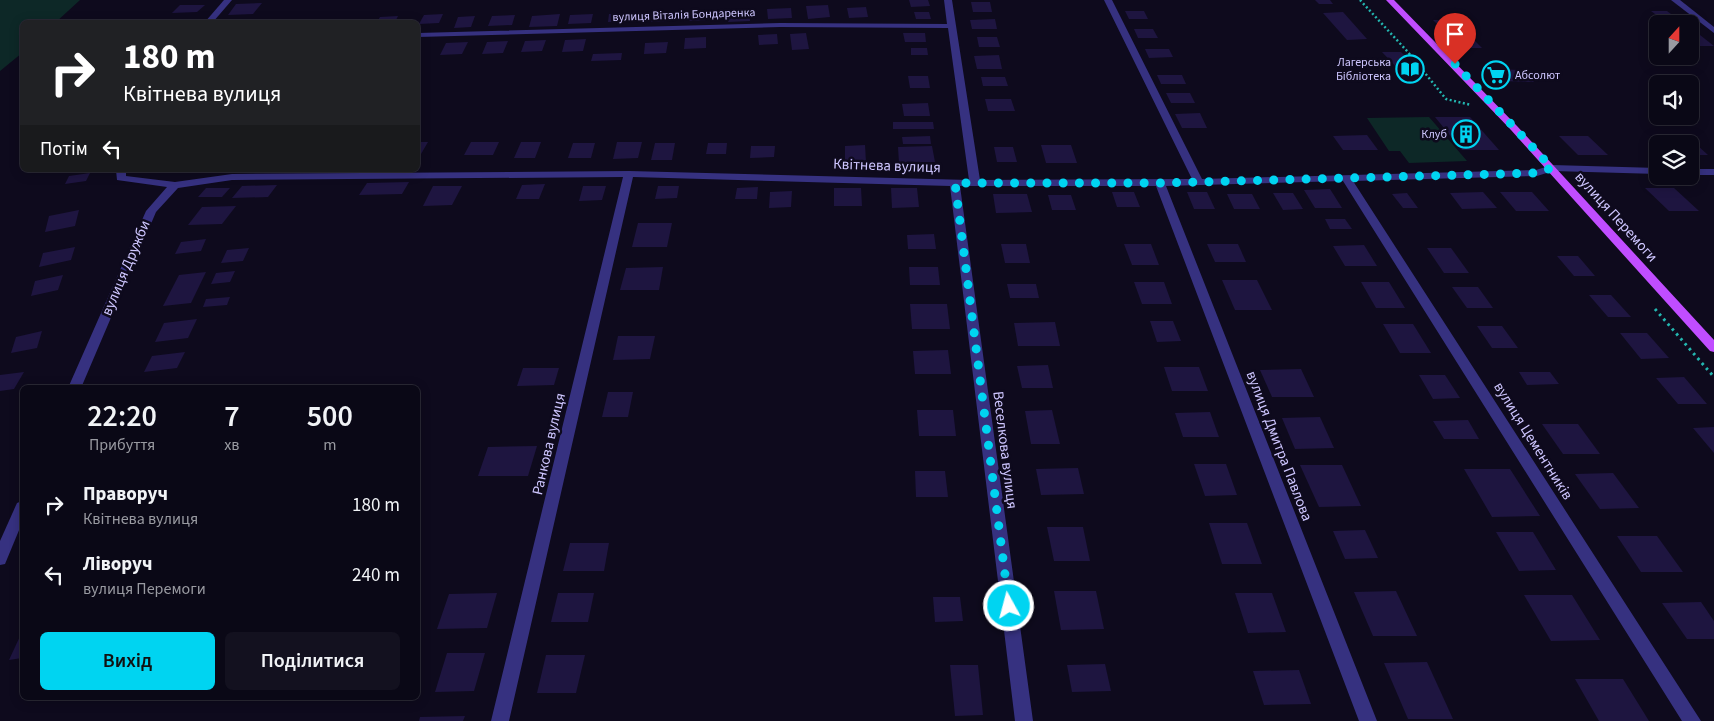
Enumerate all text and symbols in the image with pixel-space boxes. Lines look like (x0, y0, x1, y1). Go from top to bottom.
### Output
street label: вулиця Віталія Бондаренка (612, 4, 756, 26)
pin (1434, 13, 1476, 64)
north arrow (1649, 15, 1699, 65)
map controls (1649, 15, 1699, 185)
icon: arrive (1441, 20, 1469, 48)
text: 180 m (123, 32, 215, 82)
icon: right (40, 40, 105, 105)
place label: Лагерська Бібліотека (1336, 54, 1391, 85)
library icon: Лагерська Бібліотека (1395, 54, 1425, 84)
supermarket icon: Абсолют (1481, 60, 1511, 90)
place label: Абсолют (1515, 67, 1561, 84)
button: sound (1649, 75, 1699, 125)
text: Квітнева вулиця (123, 78, 281, 110)
building icon: Клуб (1451, 119, 1481, 149)
place label: Клуб (1421, 126, 1447, 143)
icon: left (98, 135, 126, 163)
button: layers (1649, 135, 1699, 185)
text: Потім (40, 136, 88, 163)
street label: Квітнева вулиця (833, 154, 941, 178)
street label: вулиця Перемоги (1570, 167, 1662, 267)
street label: вулиця Дружби (96, 217, 156, 319)
street label: вулиця Дмитра Павлова (1241, 368, 1317, 524)
street label: вулиця Цементників (1488, 378, 1578, 504)
street label: Веселкова вулиця (987, 390, 1023, 510)
street label: Ранкова вулиця (527, 391, 571, 497)
text: 22:20 (87, 395, 157, 438)
text: 7 (224, 395, 240, 438)
text: 500 (307, 395, 353, 438)
text: Прибуття (89, 434, 155, 456)
text: хв (224, 434, 239, 456)
text: m (323, 434, 336, 456)
text: Праворуч (83, 481, 168, 508)
icon: right (40, 491, 68, 519)
text: 180 m (352, 492, 400, 519)
text: Квітнева вулиця (83, 508, 198, 530)
text: Ліворуч (83, 551, 152, 578)
icon: left (40, 561, 68, 589)
text: 240 m (352, 562, 400, 589)
text: вулиця Перемоги (83, 578, 206, 600)
position arrow (982, 579, 1034, 631)
button: Вихід (40, 632, 215, 690)
button: Поділитися (225, 632, 400, 690)

